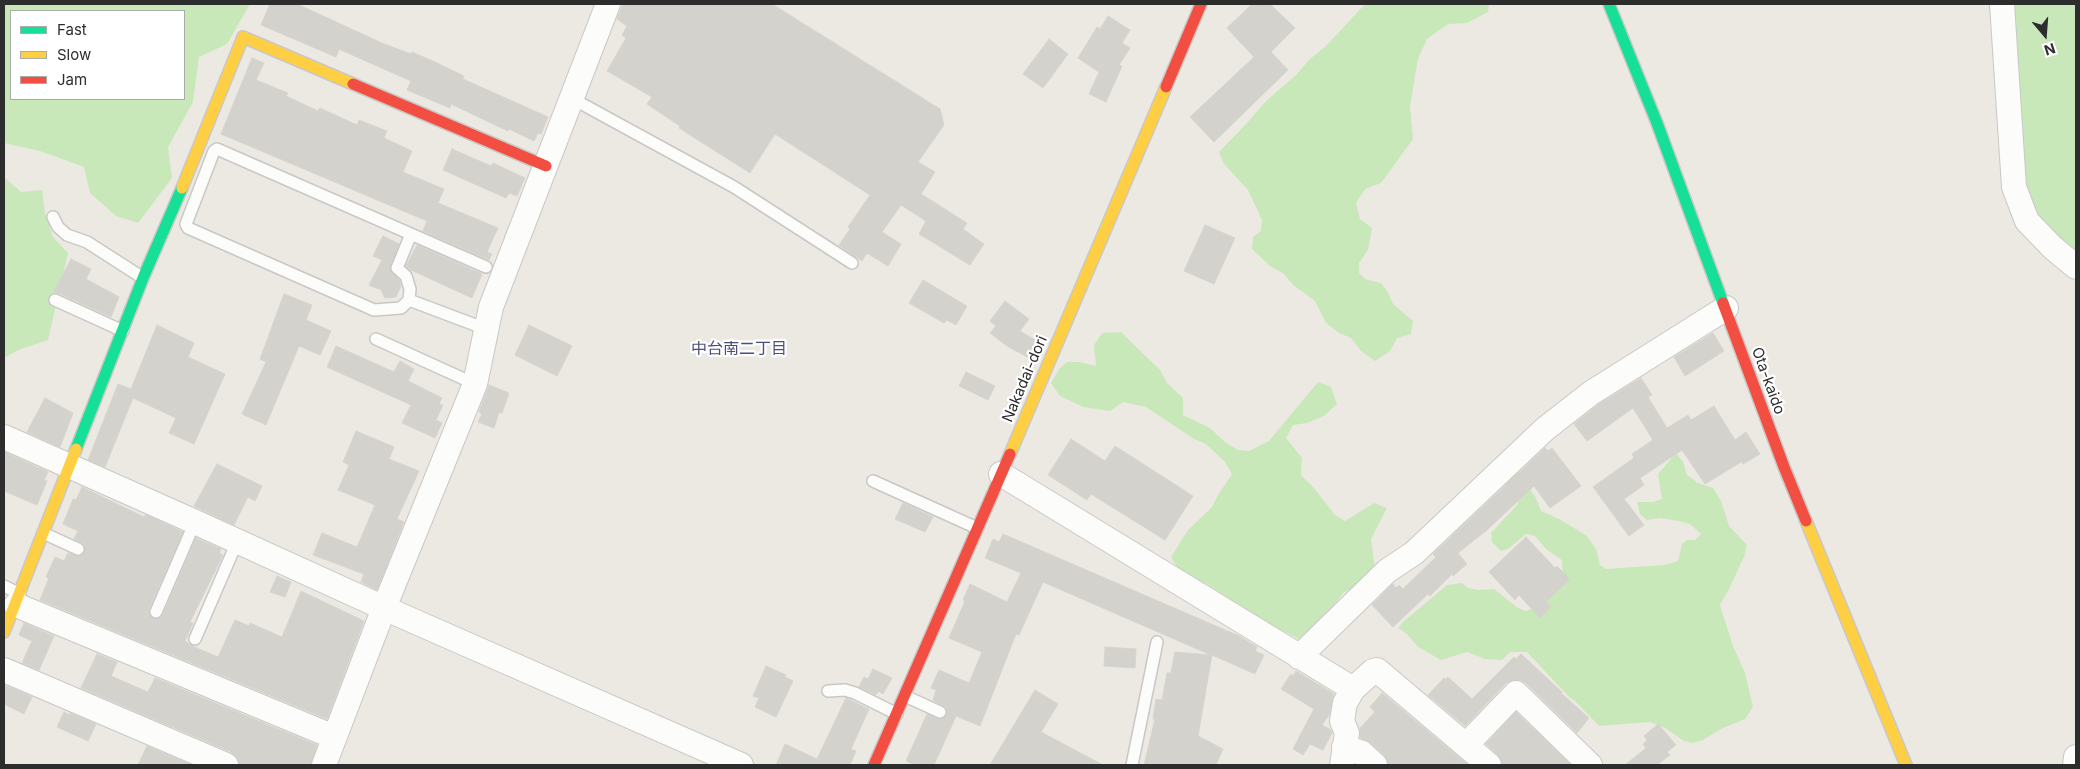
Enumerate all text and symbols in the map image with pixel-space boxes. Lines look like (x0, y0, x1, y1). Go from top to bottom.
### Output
legend (10, 10, 185, 100)
north arrow (2020, 10, 2070, 60)
text: Fast (57, 20, 87, 39)
text: N (2042, 40, 2057, 59)
text: Slow (57, 45, 91, 64)
text: Jam (57, 70, 87, 89)
street label: Nakadai-dori (999, 333, 1051, 425)
district label: 中台南二丁目 (691, 339, 787, 359)
street label: Ota-kaido (1748, 345, 1788, 417)

